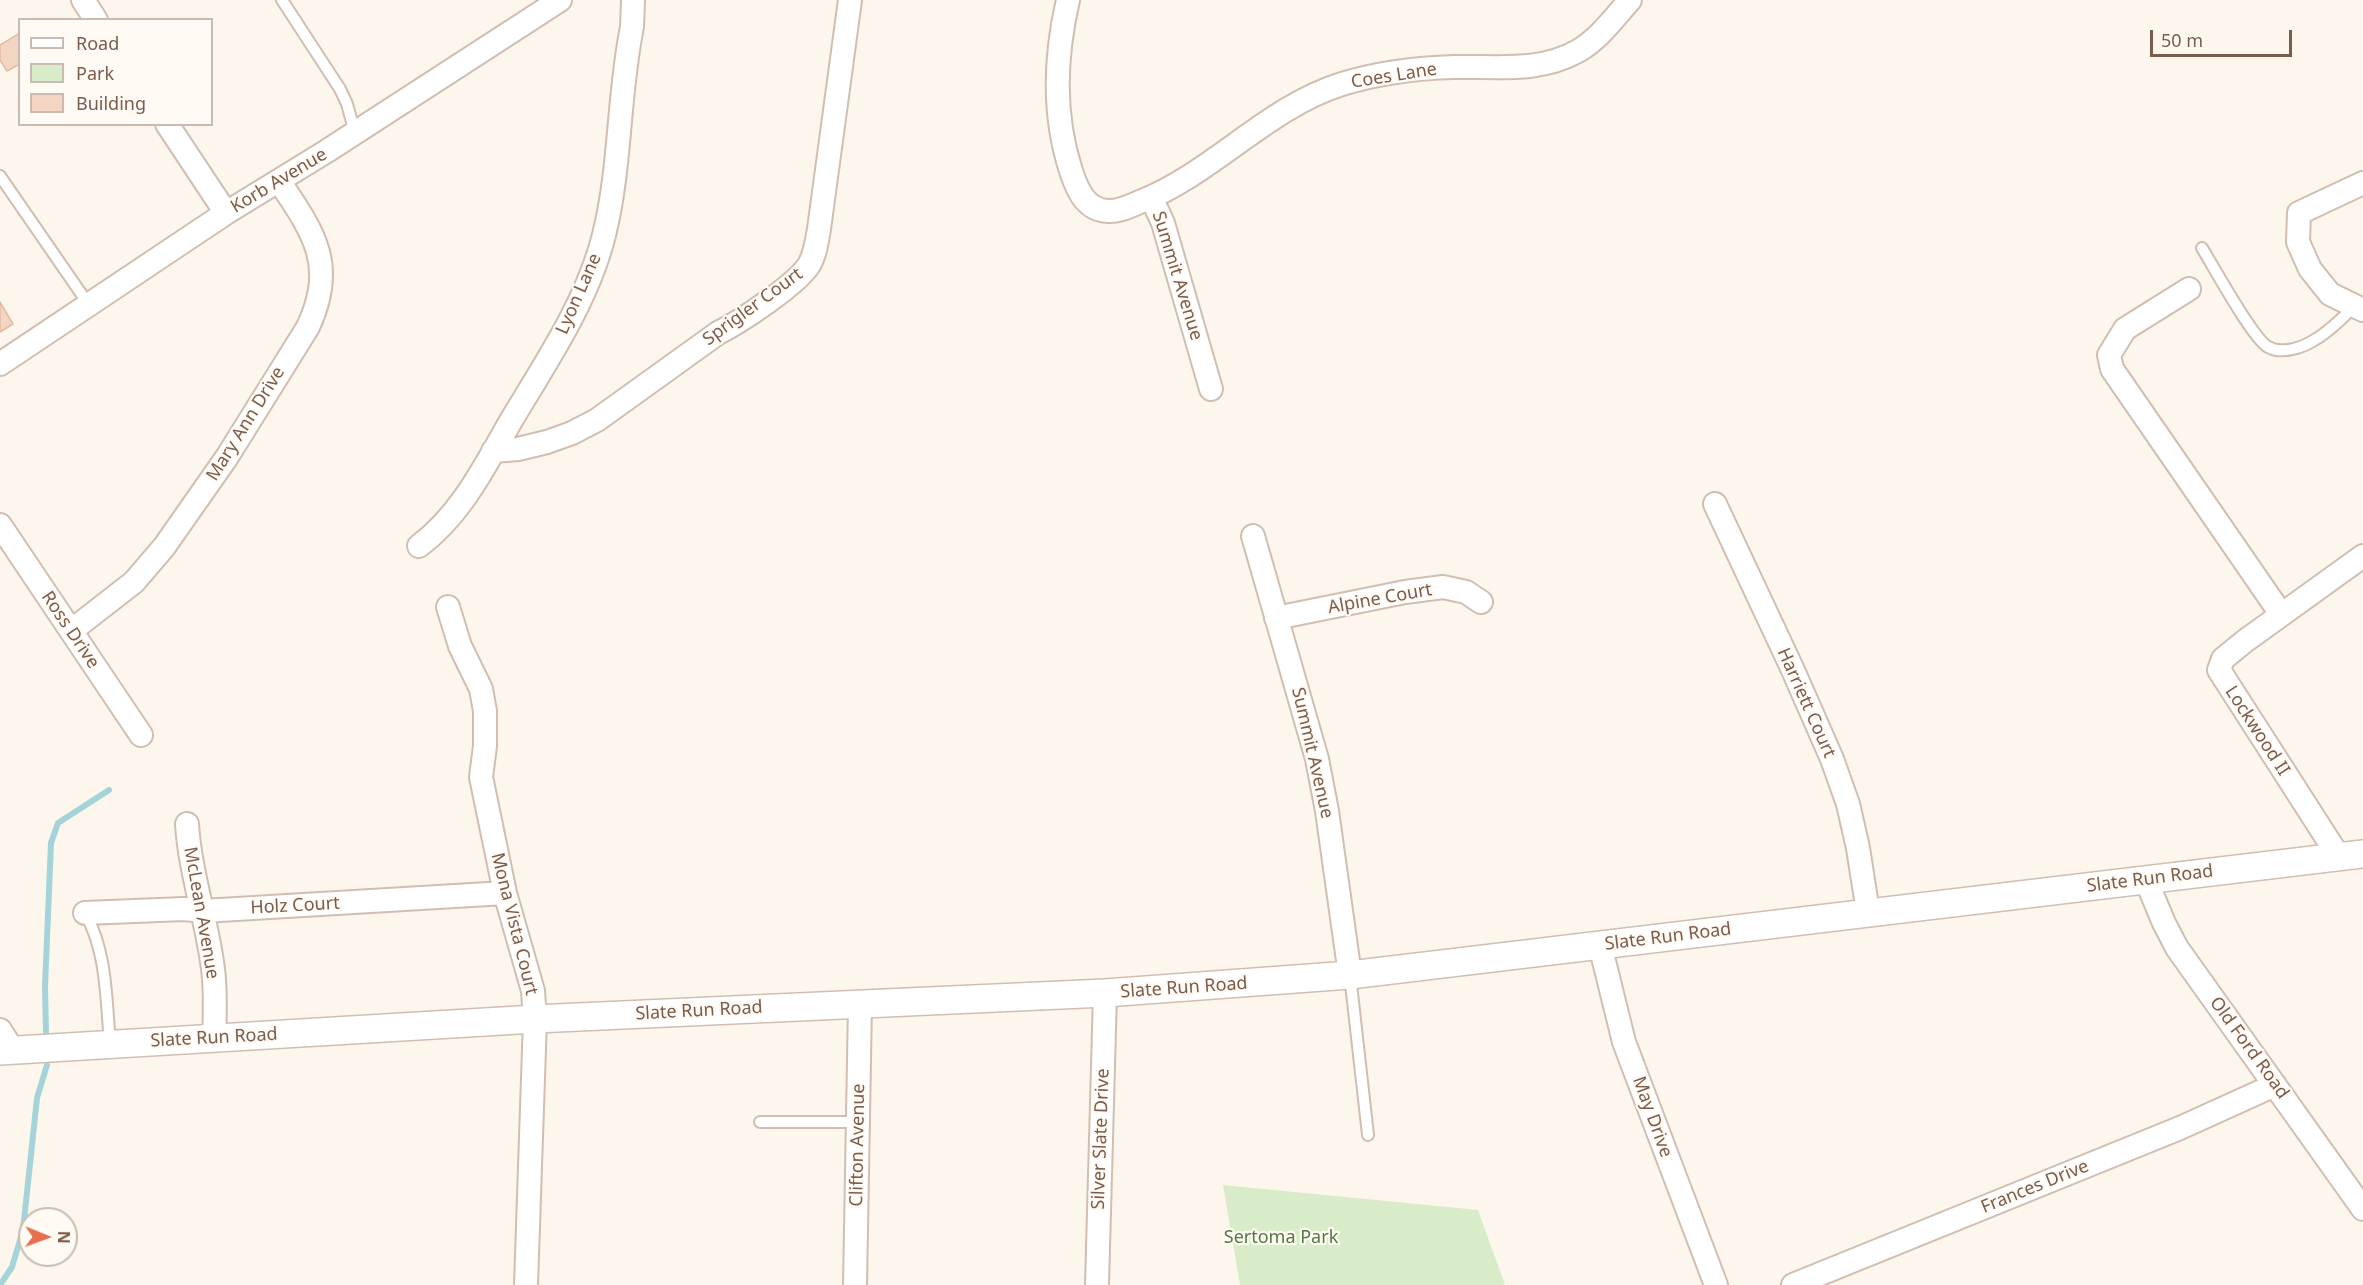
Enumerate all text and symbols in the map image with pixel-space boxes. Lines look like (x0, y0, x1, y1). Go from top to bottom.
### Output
legend (18, 18, 213, 126)
scale bar (2153, 18, 2296, 56)
text: 50 m (2161, 28, 2203, 52)
text: Road (76, 31, 119, 55)
street label: Coes Lane (1350, 59, 1438, 93)
text: Park (76, 61, 114, 85)
text: Building (76, 91, 146, 115)
street label: Korb Avenue (227, 144, 331, 218)
street label: Summit Avenue (1147, 209, 1207, 343)
street label: Lyon Lane (552, 250, 606, 338)
street label: Sprigler Court (699, 263, 807, 351)
street label: Mary Ann Drive (202, 363, 290, 485)
street label: Alpine Court (1326, 579, 1434, 619)
street label: Ross Drive (36, 587, 104, 673)
street label: Harriett Court (1772, 645, 1840, 761)
street label: Lockwood II (2220, 682, 2294, 780)
street label: Summit Avenue (1286, 685, 1338, 821)
street label: McLean Avenue (179, 845, 223, 981)
street label: Mona Vista Court (486, 851, 542, 997)
street label: Slate Run Road (2085, 861, 2215, 897)
street label: Holz Court (250, 893, 340, 919)
street label: Slate Run Road (1603, 919, 1733, 955)
street label: Slate Run Road (1120, 973, 1248, 1003)
street label: Old Ford Road (2205, 993, 2293, 1103)
street label: Slate Run Road (635, 997, 763, 1025)
street label: Slate Run Road (150, 1024, 278, 1052)
street label: Silver Slate Drive (1088, 1068, 1114, 1210)
street label: May Drive (1627, 1073, 1677, 1161)
street label: Clifton Avenue (846, 1083, 870, 1207)
street label: Frances Drive (1978, 1156, 2092, 1218)
north arrow (18, 1207, 78, 1267)
park label: Sertoma Park (1224, 1227, 1338, 1249)
text: N (53, 1231, 75, 1244)

